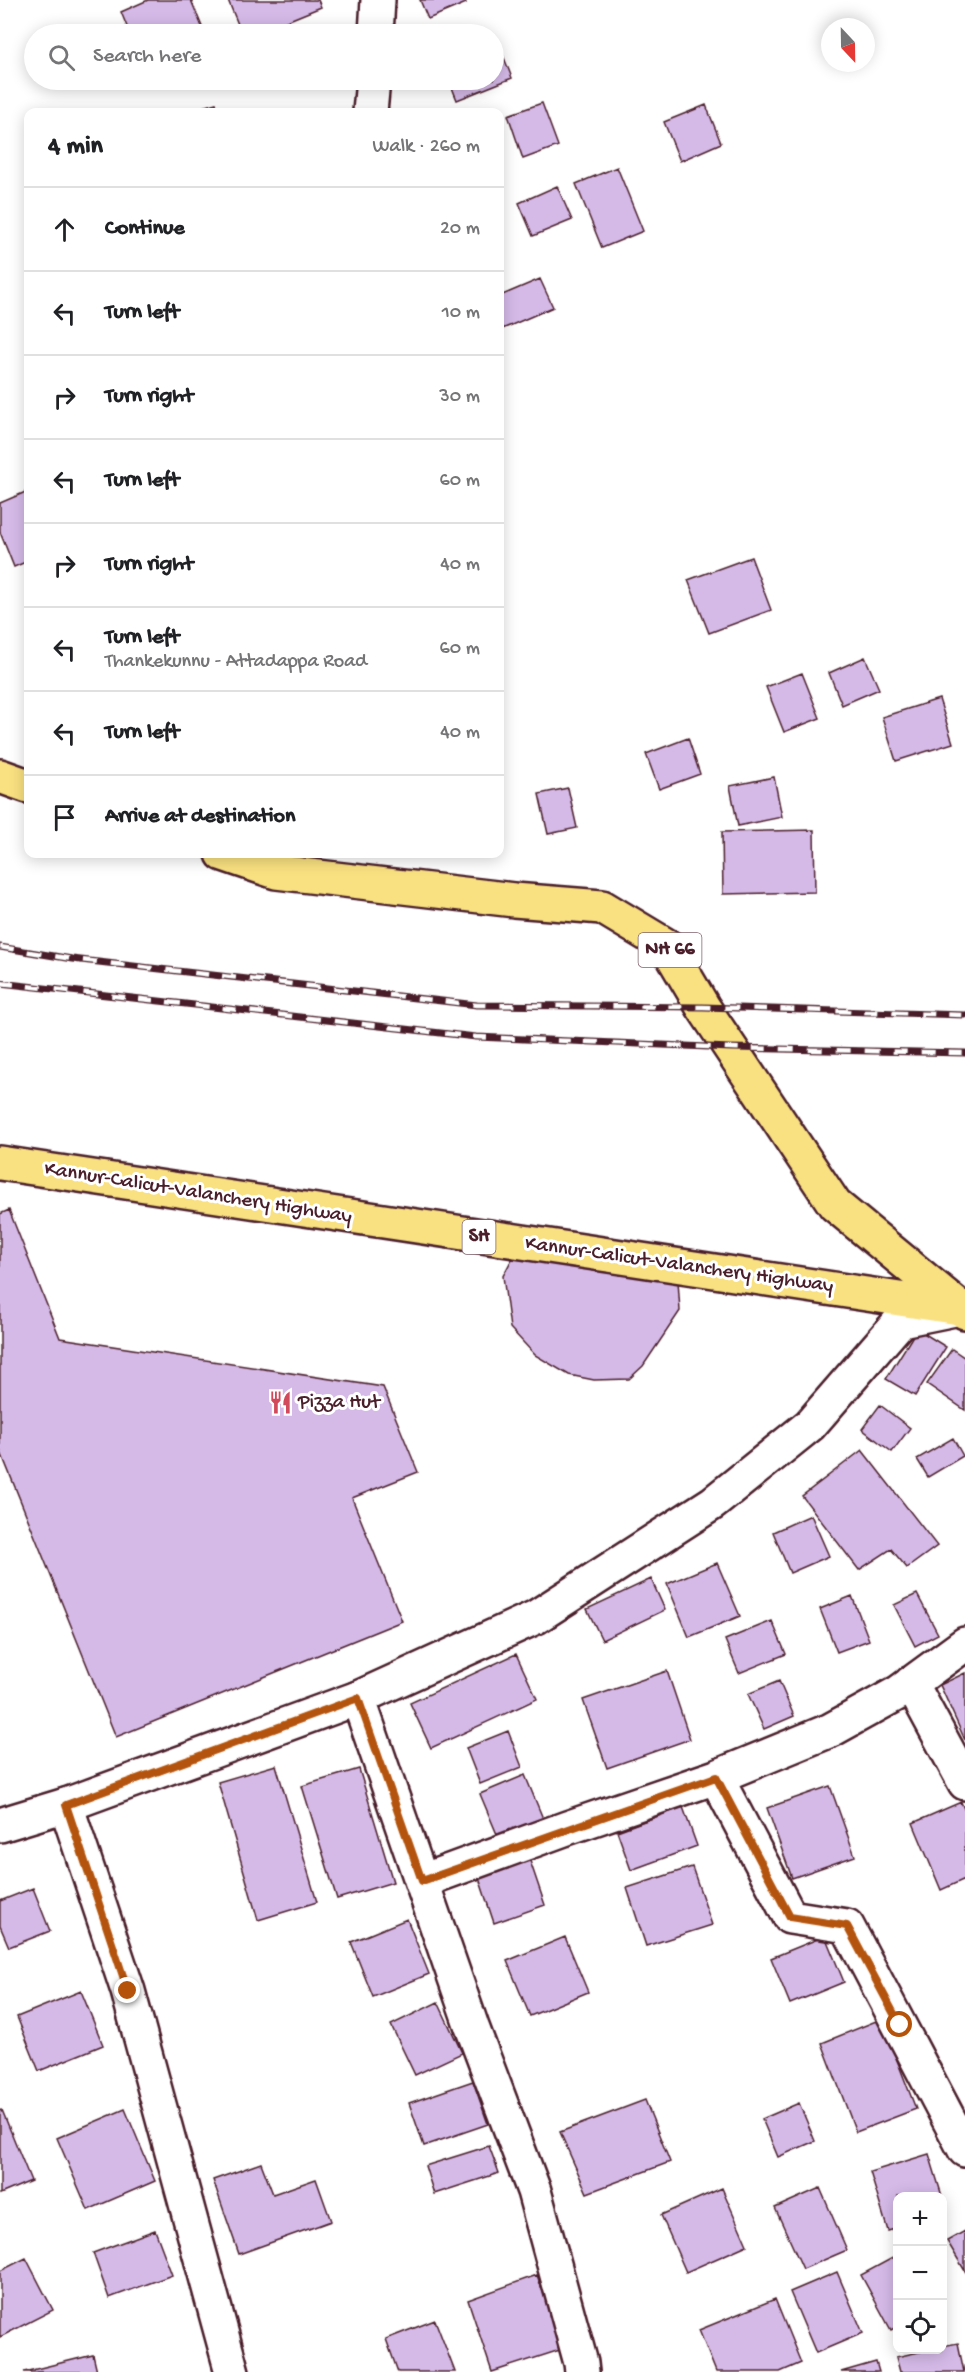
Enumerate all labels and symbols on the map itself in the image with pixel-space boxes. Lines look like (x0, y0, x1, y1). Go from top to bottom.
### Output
north arrow (821, 18, 875, 72)
road number: NH 66 (638, 933, 702, 967)
street label: Kannur-Calicut-Valanchery Highway (42, 1157, 354, 1231)
road number: SH (462, 1220, 496, 1254)
street label: Kannur-Calicut-Valanchery Highway (523, 1232, 835, 1300)
restaurant icon: Pizza Hut (267, 1390, 293, 1416)
place label: Pizza Hut (297, 1391, 382, 1416)
route end (114, 1977, 140, 2003)
route start (886, 2011, 912, 2037)

